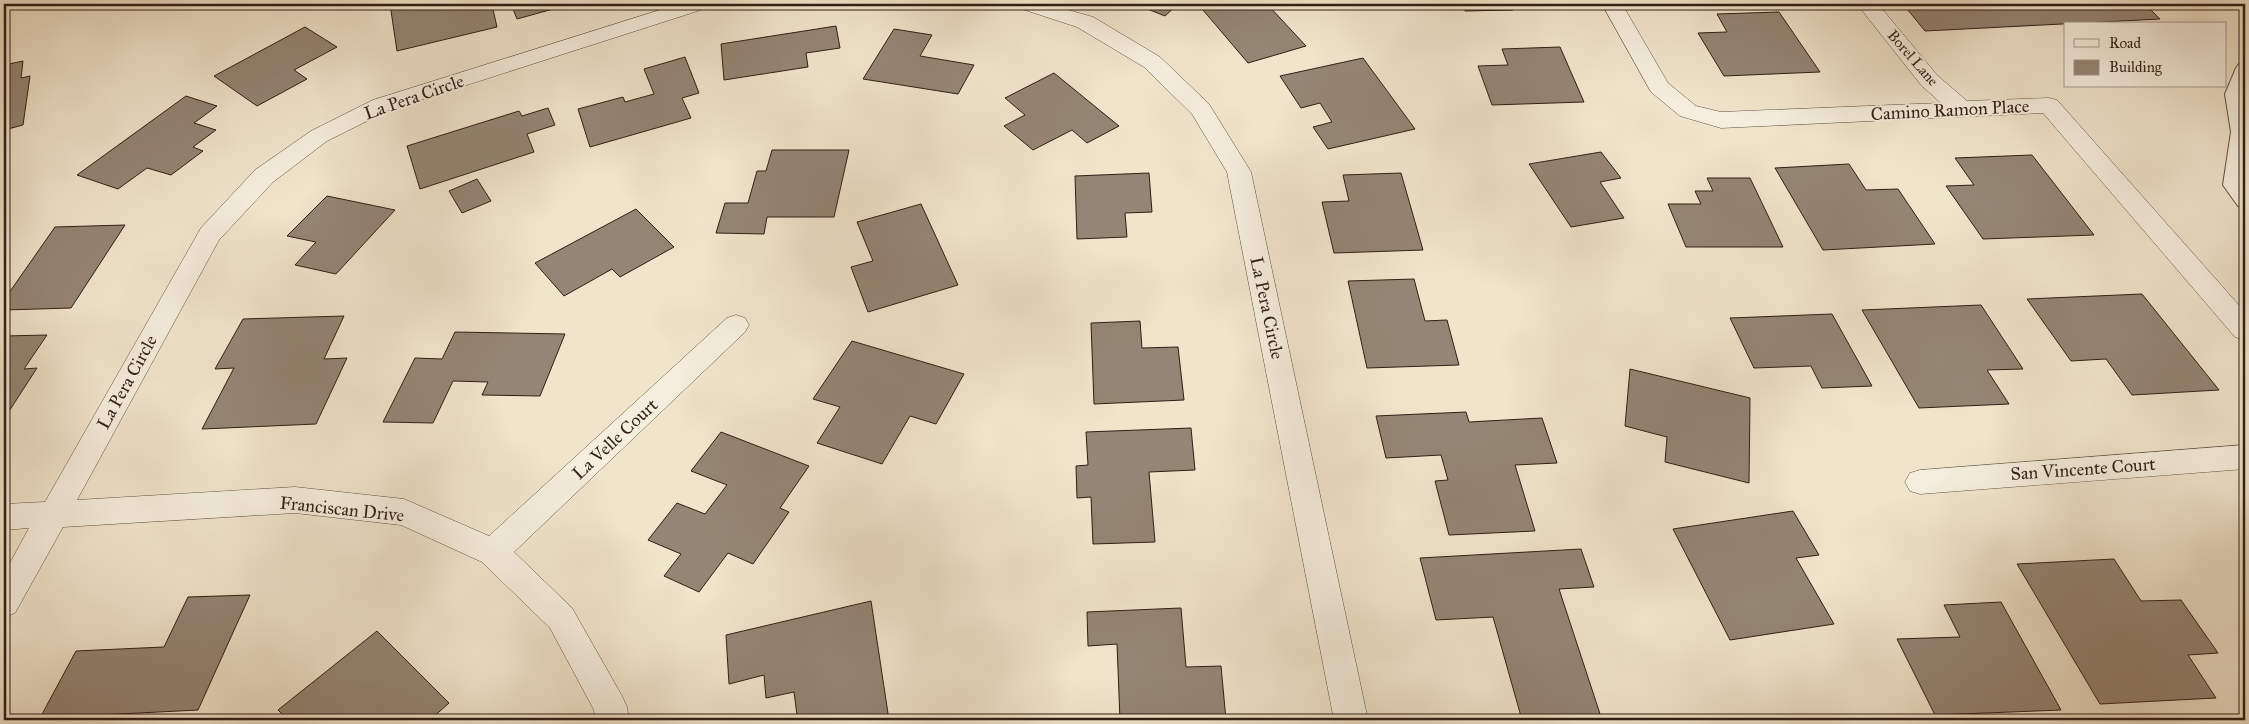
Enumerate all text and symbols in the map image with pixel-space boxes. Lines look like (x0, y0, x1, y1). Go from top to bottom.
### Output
legend (2064, 22, 2226, 88)
street label: Borel Lane (1884, 26, 1942, 90)
text: Road (2109, 34, 2141, 52)
text: Building (2109, 58, 2163, 76)
street label: La Pera Circle (361, 70, 467, 124)
street label: Camino Ramon Place (1870, 95, 2030, 125)
street label: La Pera Circle (1245, 255, 1289, 361)
street label: La Pera Circle (92, 331, 162, 433)
street label: La Velle Court (568, 393, 663, 484)
street label: San Vincente Court (2010, 453, 2157, 485)
street label: Franciscan Drive (279, 492, 405, 526)

